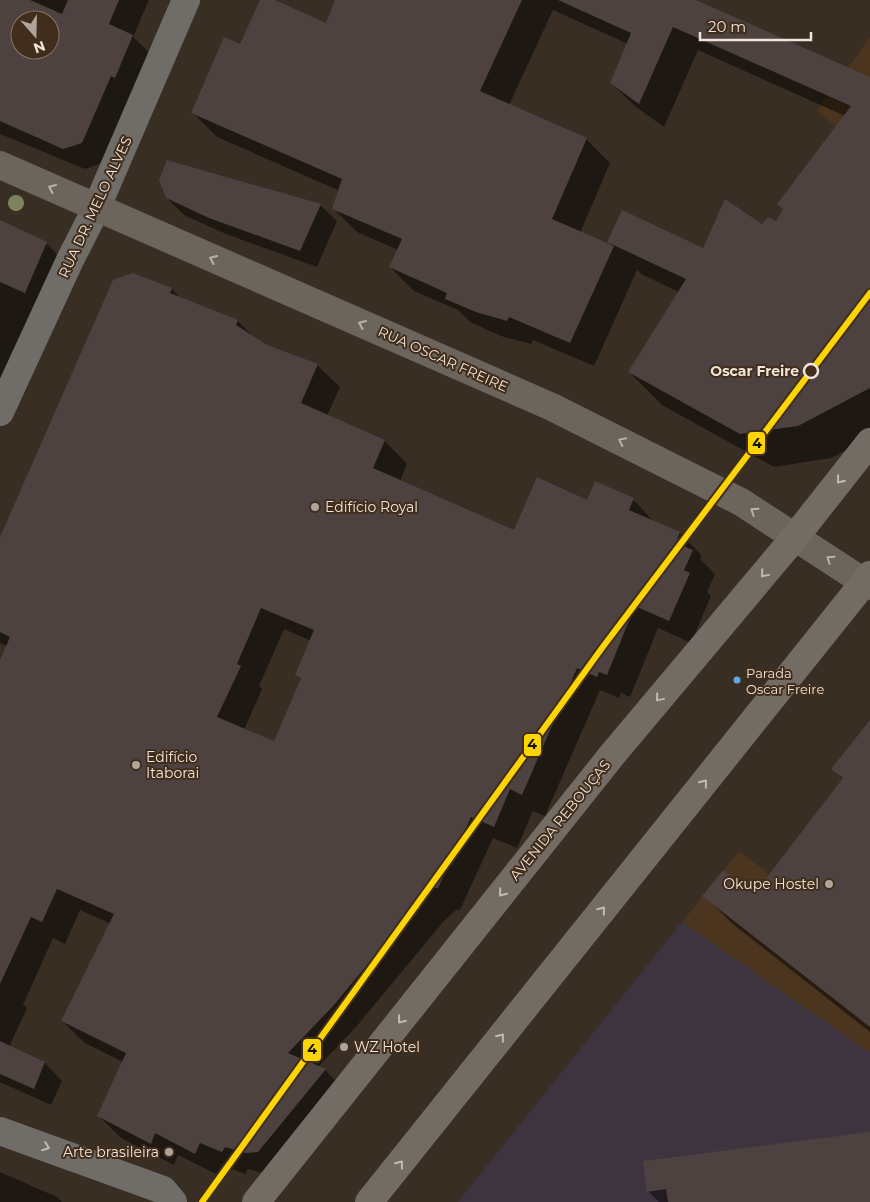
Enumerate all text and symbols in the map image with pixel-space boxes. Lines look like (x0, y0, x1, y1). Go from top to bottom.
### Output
north arrow (10, 10, 60, 60)
scale bar (700, 10, 811, 42)
text: 20 m (708, 17, 746, 36)
text: N (31, 37, 48, 58)
street label: RUA DR. MELO ALVES (54, 133, 136, 281)
one-way arrow (48, 184, 57, 195)
one-way arrow (209, 255, 218, 266)
one-way arrow (358, 320, 367, 331)
street label: RUA OSCAR FREIRE (375, 322, 511, 396)
place label: Oscar Freire (710, 362, 799, 380)
marker: Oscar Freire (803, 363, 819, 379)
line badge: 4 (747, 431, 766, 455)
text: 4 (752, 434, 762, 452)
one-way arrow (618, 437, 627, 447)
one-way arrow (836, 475, 845, 484)
place label: Edifício Royal (325, 498, 418, 516)
marker: Edifício Royal (309, 501, 321, 513)
one-way arrow (750, 507, 759, 517)
one-way arrow (826, 556, 835, 565)
one-way arrow (761, 568, 769, 577)
place label: Parada Oscar Freire (746, 665, 824, 697)
marker: Parada Oscar Freire (732, 675, 742, 685)
one-way arrow (656, 693, 665, 702)
line badge: 4 (523, 733, 542, 757)
text: 4 (527, 735, 537, 753)
place label: Edifício Itaborai (146, 748, 199, 782)
street label: AVENIDA REBOUÇAS (506, 756, 614, 884)
marker: Edifício Itaborai (130, 759, 142, 771)
one-way arrow (698, 780, 706, 789)
place label: Okupe Hostel (723, 875, 819, 893)
marker: Okupe Hostel (823, 878, 835, 890)
one-way arrow (499, 887, 507, 896)
one-way arrow (597, 907, 605, 916)
one-way arrow (398, 1014, 406, 1023)
one-way arrow (495, 1034, 503, 1043)
line badge: 4 (302, 1038, 322, 1062)
place label: WZ Hotel (354, 1038, 420, 1056)
text: 4 (307, 1040, 317, 1058)
marker: WZ Hotel (338, 1041, 350, 1053)
one-way arrow (41, 1141, 50, 1151)
place label: Arte brasileira (63, 1143, 159, 1161)
marker: Arte brasileira (163, 1146, 175, 1158)
one-way arrow (394, 1161, 402, 1170)

